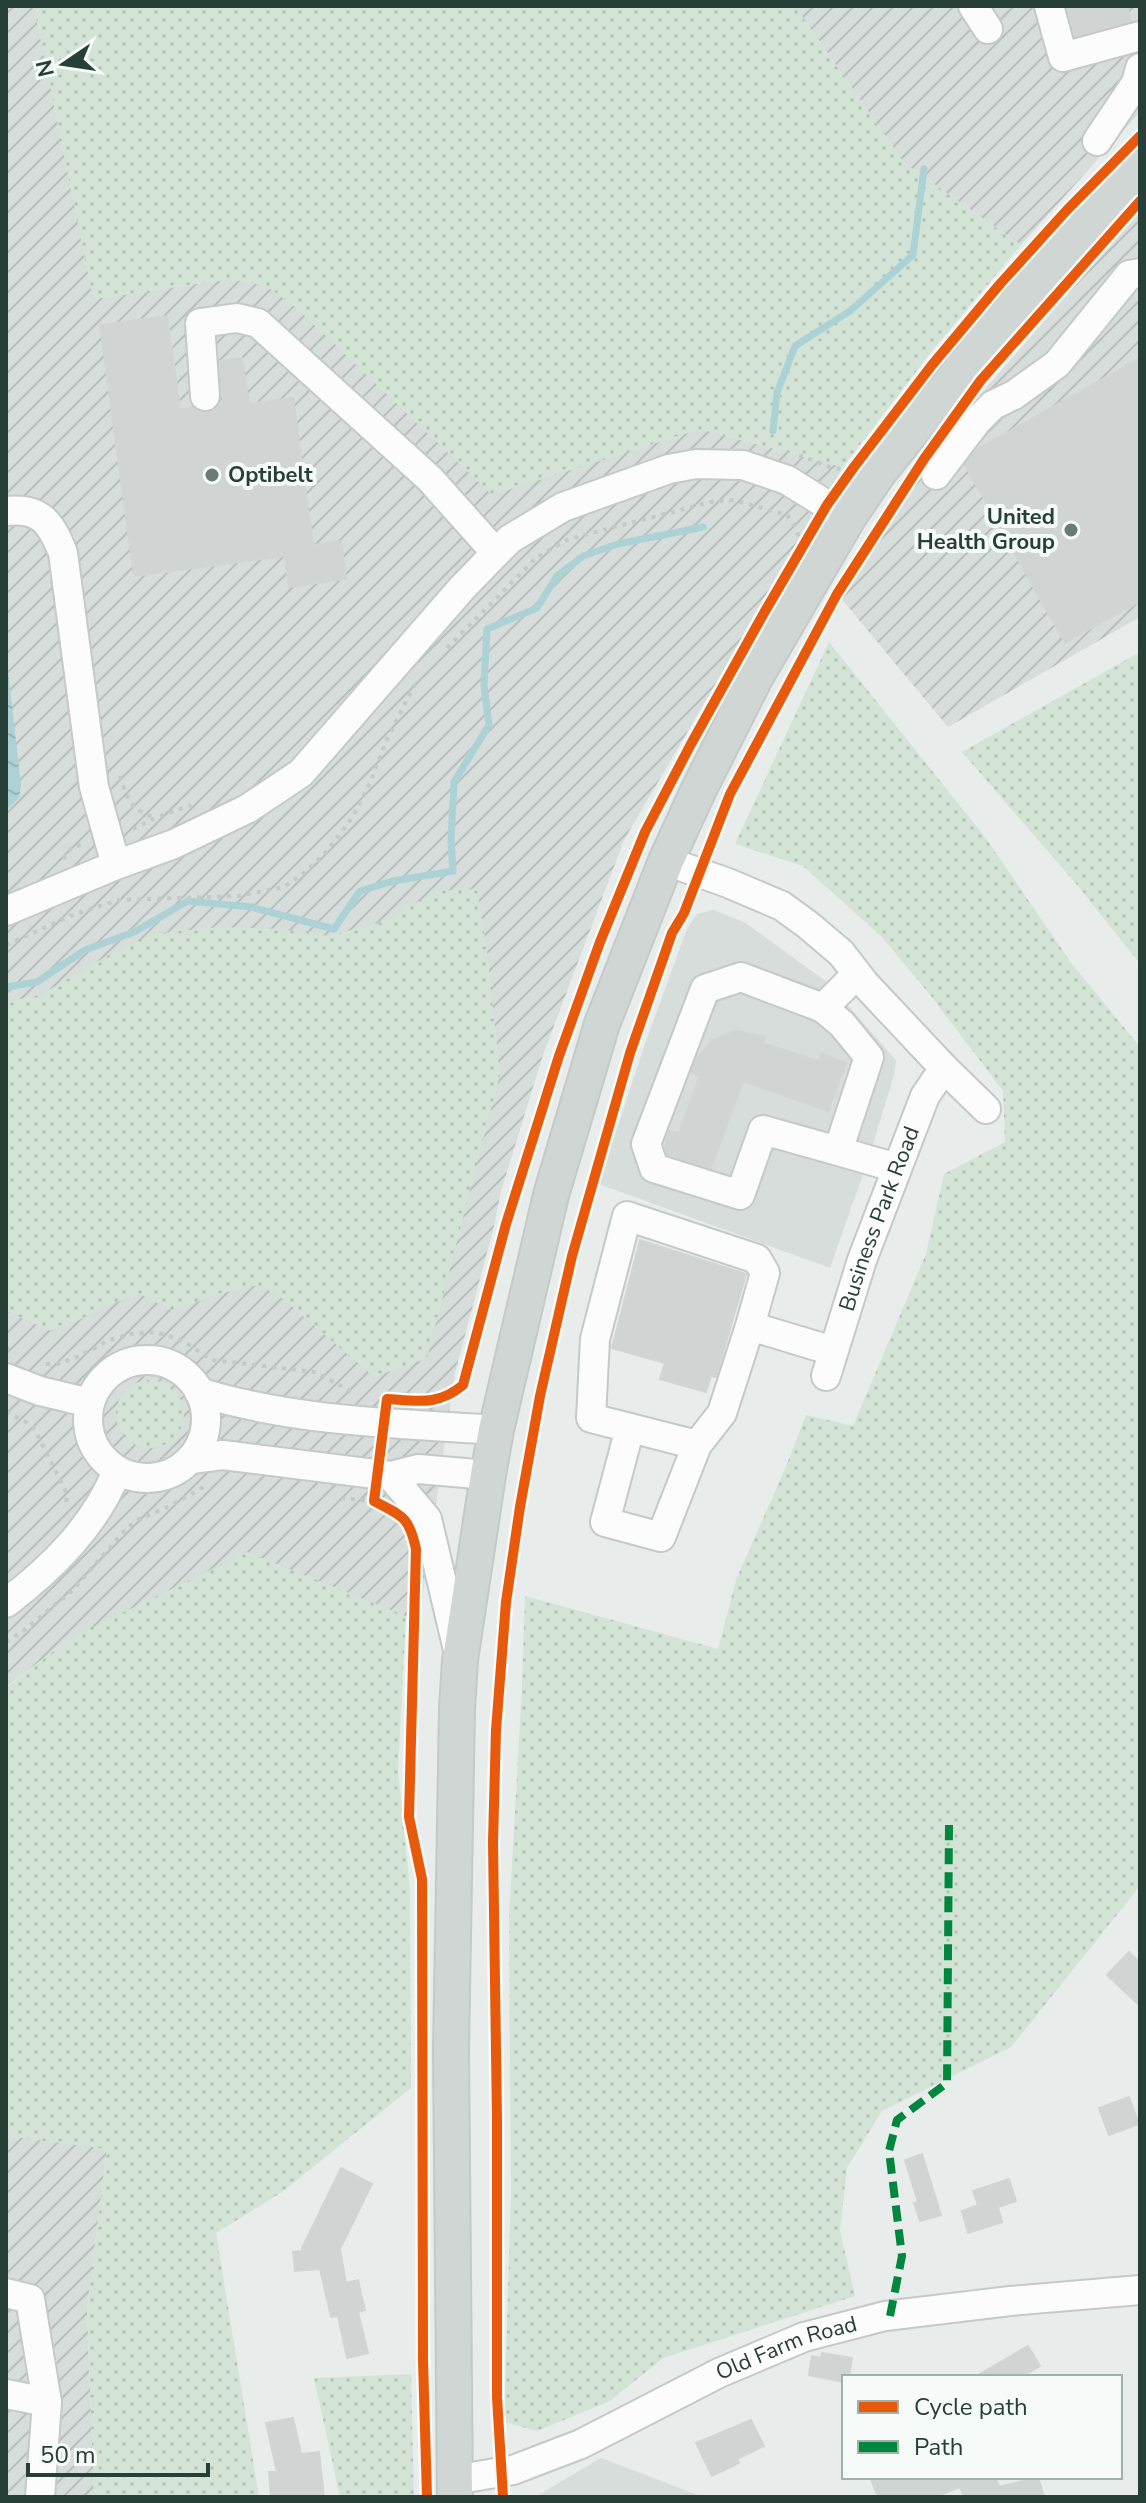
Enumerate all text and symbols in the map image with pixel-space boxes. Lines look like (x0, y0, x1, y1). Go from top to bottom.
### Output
north arrow (24, 24, 104, 104)
text: N (29, 57, 62, 80)
place label: Optibelt (228, 460, 313, 490)
marker: Optibelt (203, 466, 221, 484)
place label: United Health Group (917, 502, 1055, 557)
marker: United Health Group (1062, 521, 1080, 539)
street label: Business Park Road (832, 1122, 927, 1315)
street label: Old Farm Road (711, 2309, 860, 2388)
legend (842, 2375, 1122, 2479)
text: Cycle path (914, 2391, 1028, 2423)
scale bar (28, 2427, 208, 2477)
text: Path (914, 2431, 963, 2463)
text: 50 m (40, 2439, 96, 2471)

